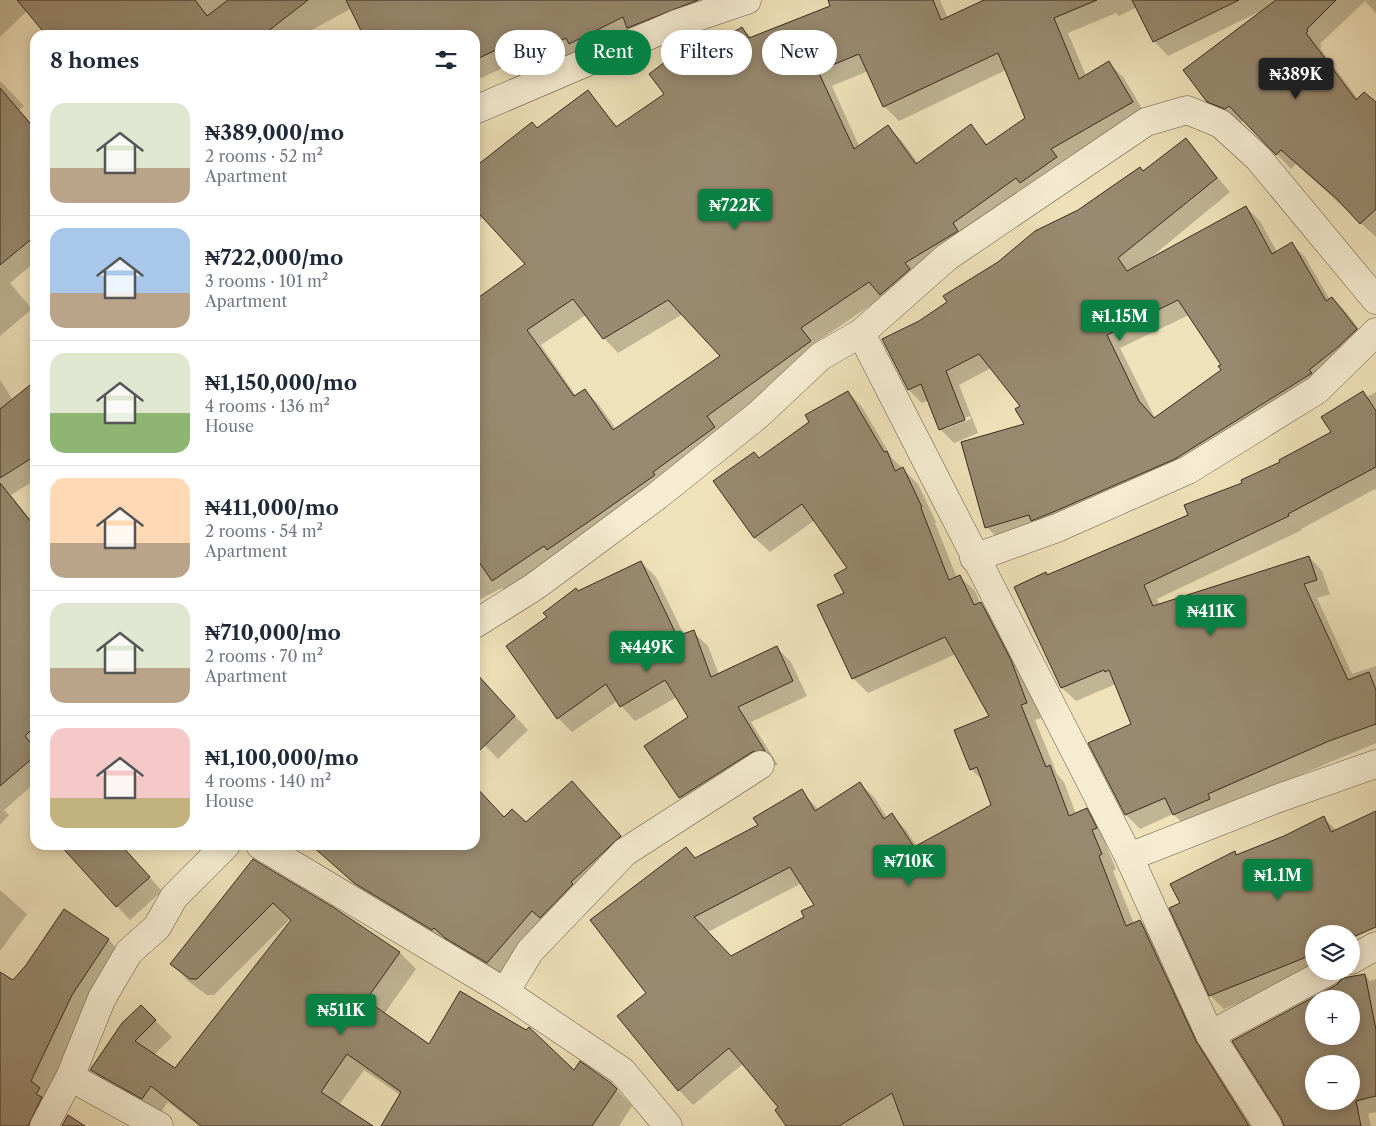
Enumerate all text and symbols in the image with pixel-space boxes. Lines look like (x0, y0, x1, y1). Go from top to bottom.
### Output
chip: Buy (495, 30, 565, 75)
chip: Rent (575, 30, 651, 75)
chip: Filters (661, 30, 752, 75)
chip: New (762, 30, 837, 75)
icon: filters (432, 46, 460, 74)
text: 8 homes (50, 48, 139, 73)
pin: ₦389K (1261, 58, 1331, 100)
text: ₦389K (1270, 64, 1322, 84)
text: ₦389,000/mo (205, 120, 344, 145)
icon: home (90, 123, 150, 183)
text: 2 rooms · 52 m² (205, 146, 323, 166)
text: Apartment (205, 166, 287, 186)
pin: ₦722K (700, 188, 770, 231)
text: ₦722K (709, 195, 761, 215)
text: ₦722,000/mo (205, 245, 343, 270)
icon: home (90, 248, 150, 308)
text: 3 rooms · 101 m² (205, 271, 328, 291)
text: Apartment (205, 291, 287, 311)
pin: ₦1.15M (1079, 300, 1161, 342)
text: ₦1.15M (1092, 306, 1148, 326)
text: ₦1,150,000/mo (205, 370, 357, 395)
icon: home (90, 373, 150, 433)
text: 4 rooms · 136 m² (205, 396, 330, 416)
text: House (205, 416, 254, 436)
text: ₦411,000/mo (205, 495, 339, 520)
icon: home (90, 498, 150, 558)
text: 2 rooms · 54 m² (205, 521, 323, 541)
text: Apartment (205, 541, 287, 561)
pin: ₦411K (1176, 594, 1246, 637)
text: ₦411K (1187, 601, 1235, 621)
text: ₦710,000/mo (205, 620, 341, 645)
icon: home (90, 623, 150, 683)
pin: ₦449K (612, 630, 682, 673)
text: ₦449K (621, 637, 673, 657)
text: 2 rooms · 70 m² (205, 646, 323, 666)
text: Apartment (205, 666, 287, 686)
text: ₦1,100,000/mo (205, 745, 359, 770)
icon: home (90, 748, 150, 808)
text: 4 rooms · 140 m² (205, 771, 331, 791)
text: House (205, 791, 254, 811)
pin: ₦710K (874, 844, 944, 887)
text: ₦710K (884, 851, 934, 871)
pin: ₦1.1M (1243, 858, 1313, 901)
text: ₦1.1M (1254, 865, 1302, 885)
map controls (1305, 925, 1360, 1110)
button: layers (1305, 925, 1360, 980)
button: + (1305, 990, 1360, 1045)
pin: ₦511K (306, 994, 376, 1036)
text: ₦511K (317, 1000, 365, 1020)
button: − (1305, 1055, 1360, 1110)

